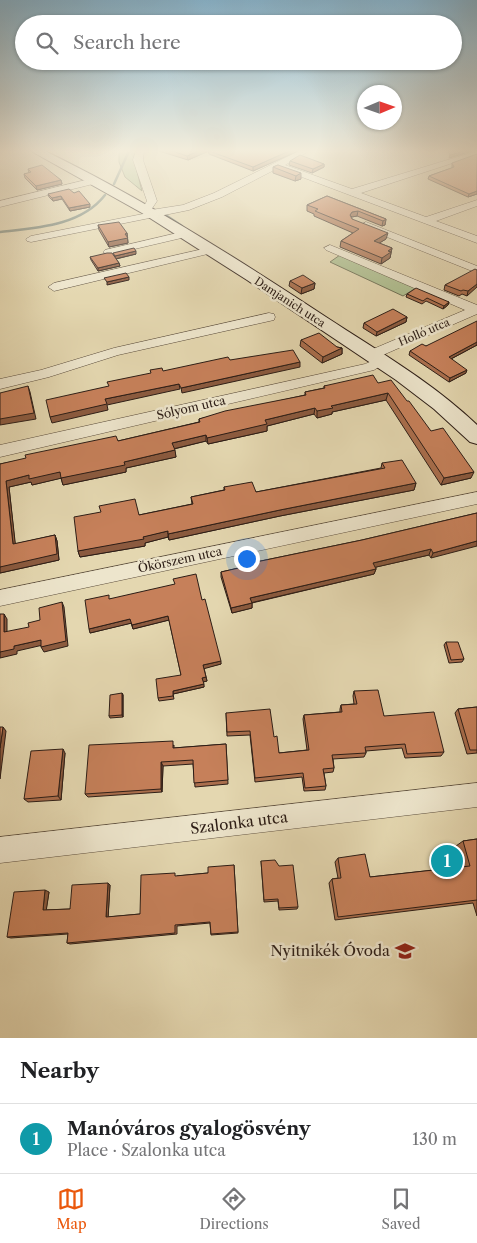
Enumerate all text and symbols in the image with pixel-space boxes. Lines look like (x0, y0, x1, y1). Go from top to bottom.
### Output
search box (15, 15, 462, 70)
icon: search (33, 29, 61, 57)
text: Search here (73, 31, 181, 54)
north arrow (357, 85, 402, 130)
street label: Damjanich utca (252, 274, 328, 330)
street label: Holló utca (396, 315, 452, 349)
street label: Sólyom utca (155, 392, 228, 423)
street label: Ökörszem utca (136, 542, 224, 576)
your location (234, 546, 260, 572)
street label: Szalonka utca (189, 807, 289, 838)
pin: 1 (431, 842, 463, 880)
school or university icon: Nyitnikék Óvoda (394, 940, 416, 962)
place label: Nyitnikék Óvoda (271, 941, 390, 960)
text: Nearby (20, 1058, 99, 1083)
text: Manóváros gyalogösvény (67, 1117, 310, 1140)
text: 1 (32, 1129, 40, 1149)
text: 130 m (412, 1129, 457, 1149)
text: Place · Szalonka utca (67, 1140, 226, 1160)
tab: Map (56, 1185, 87, 1233)
tab: Directions (199, 1185, 269, 1233)
tab: Saved (382, 1185, 420, 1233)

